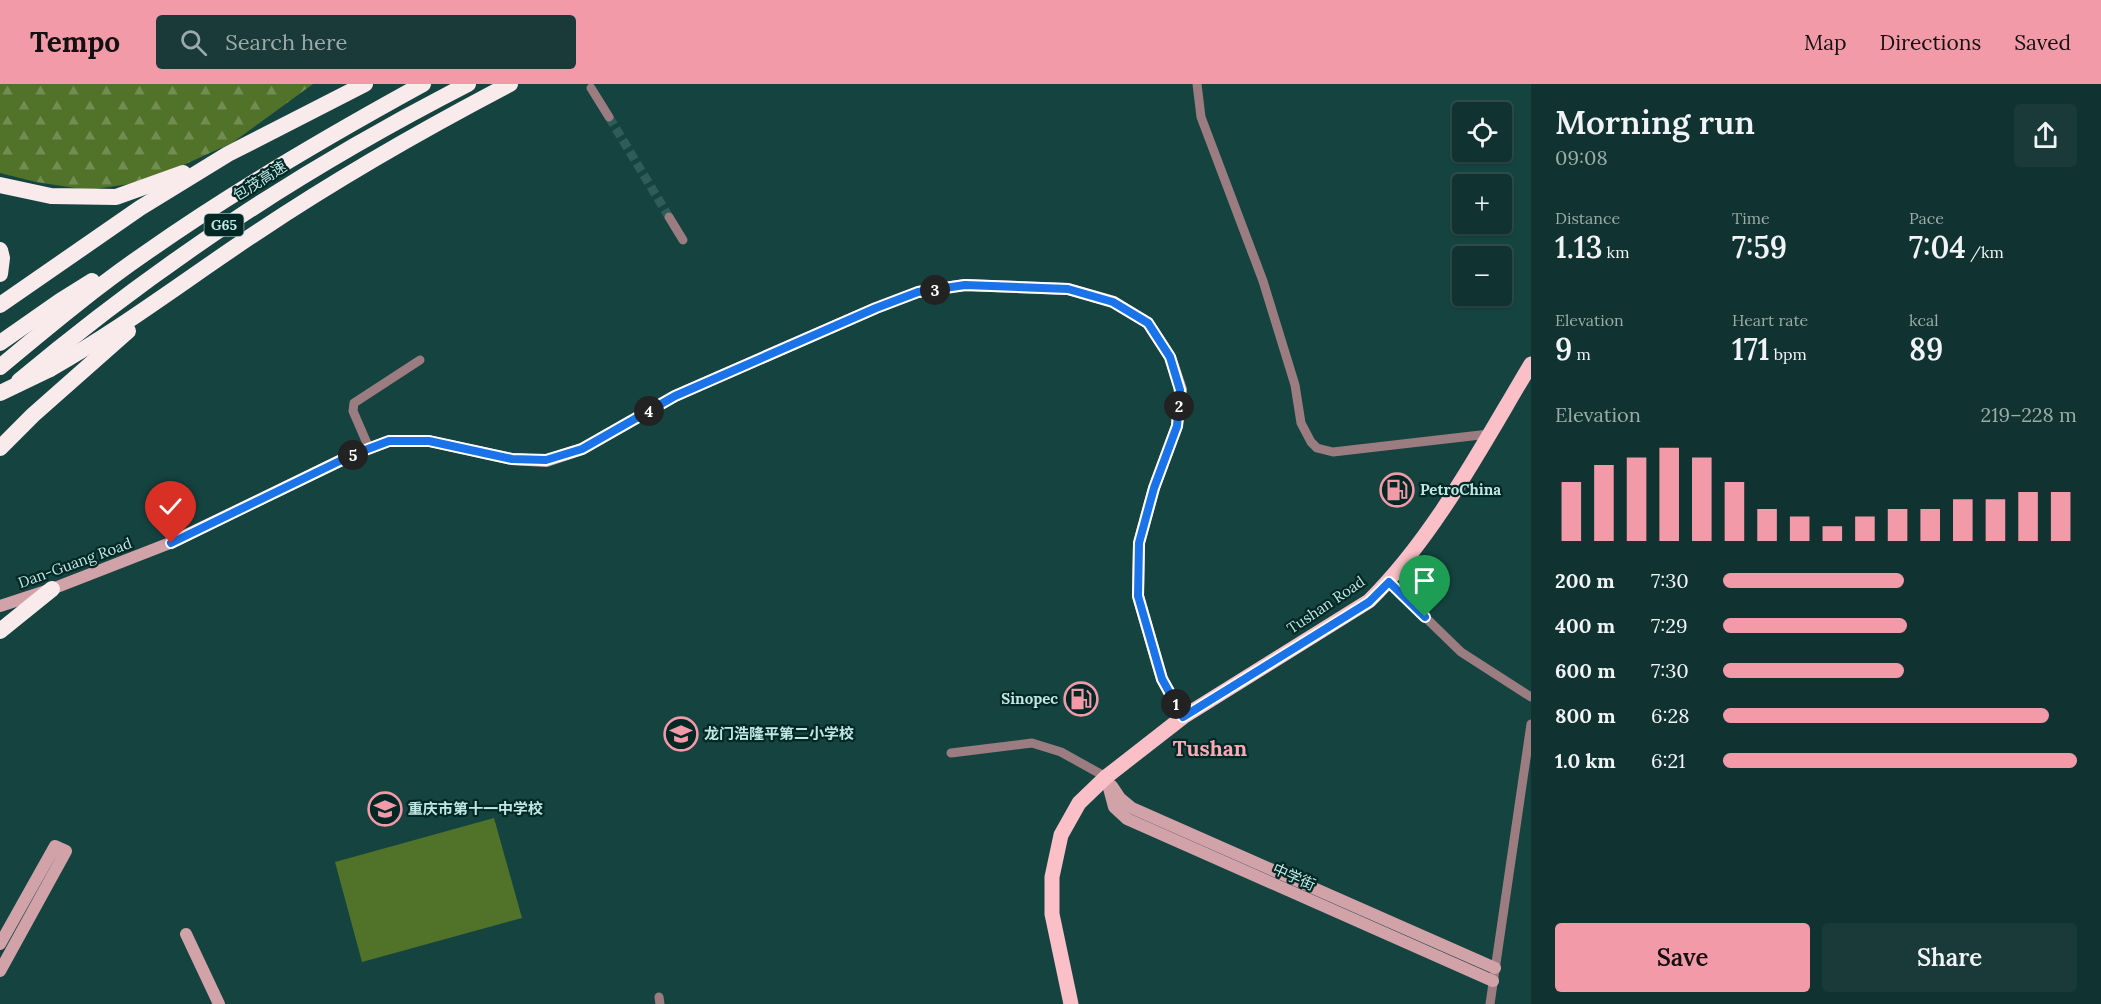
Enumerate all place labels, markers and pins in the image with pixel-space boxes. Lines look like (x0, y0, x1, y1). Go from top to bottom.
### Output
pin: 3 (920, 275, 950, 305)
pin: 2 (1164, 391, 1194, 421)
pin: 4 (634, 396, 664, 426)
pin: 5 (338, 440, 368, 470)
fuel station icon: PetroChina (1379, 472, 1415, 508)
place label: PetroChina (1420, 480, 1501, 499)
pin (145, 481, 196, 543)
pin (1399, 555, 1450, 617)
fuel station icon: Sinopec (1063, 681, 1099, 717)
place label: Sinopec (1001, 689, 1058, 708)
pin: 1 (1161, 689, 1191, 719)
school or university icon: 龙门浩隆平第二小学校 (663, 716, 699, 752)
place label: 龙门浩隆平第二小学校 (704, 724, 854, 743)
school or university icon: 重庆市第十一中学校 (367, 791, 403, 827)
place label: 重庆市第十一中学校 (408, 799, 543, 818)

